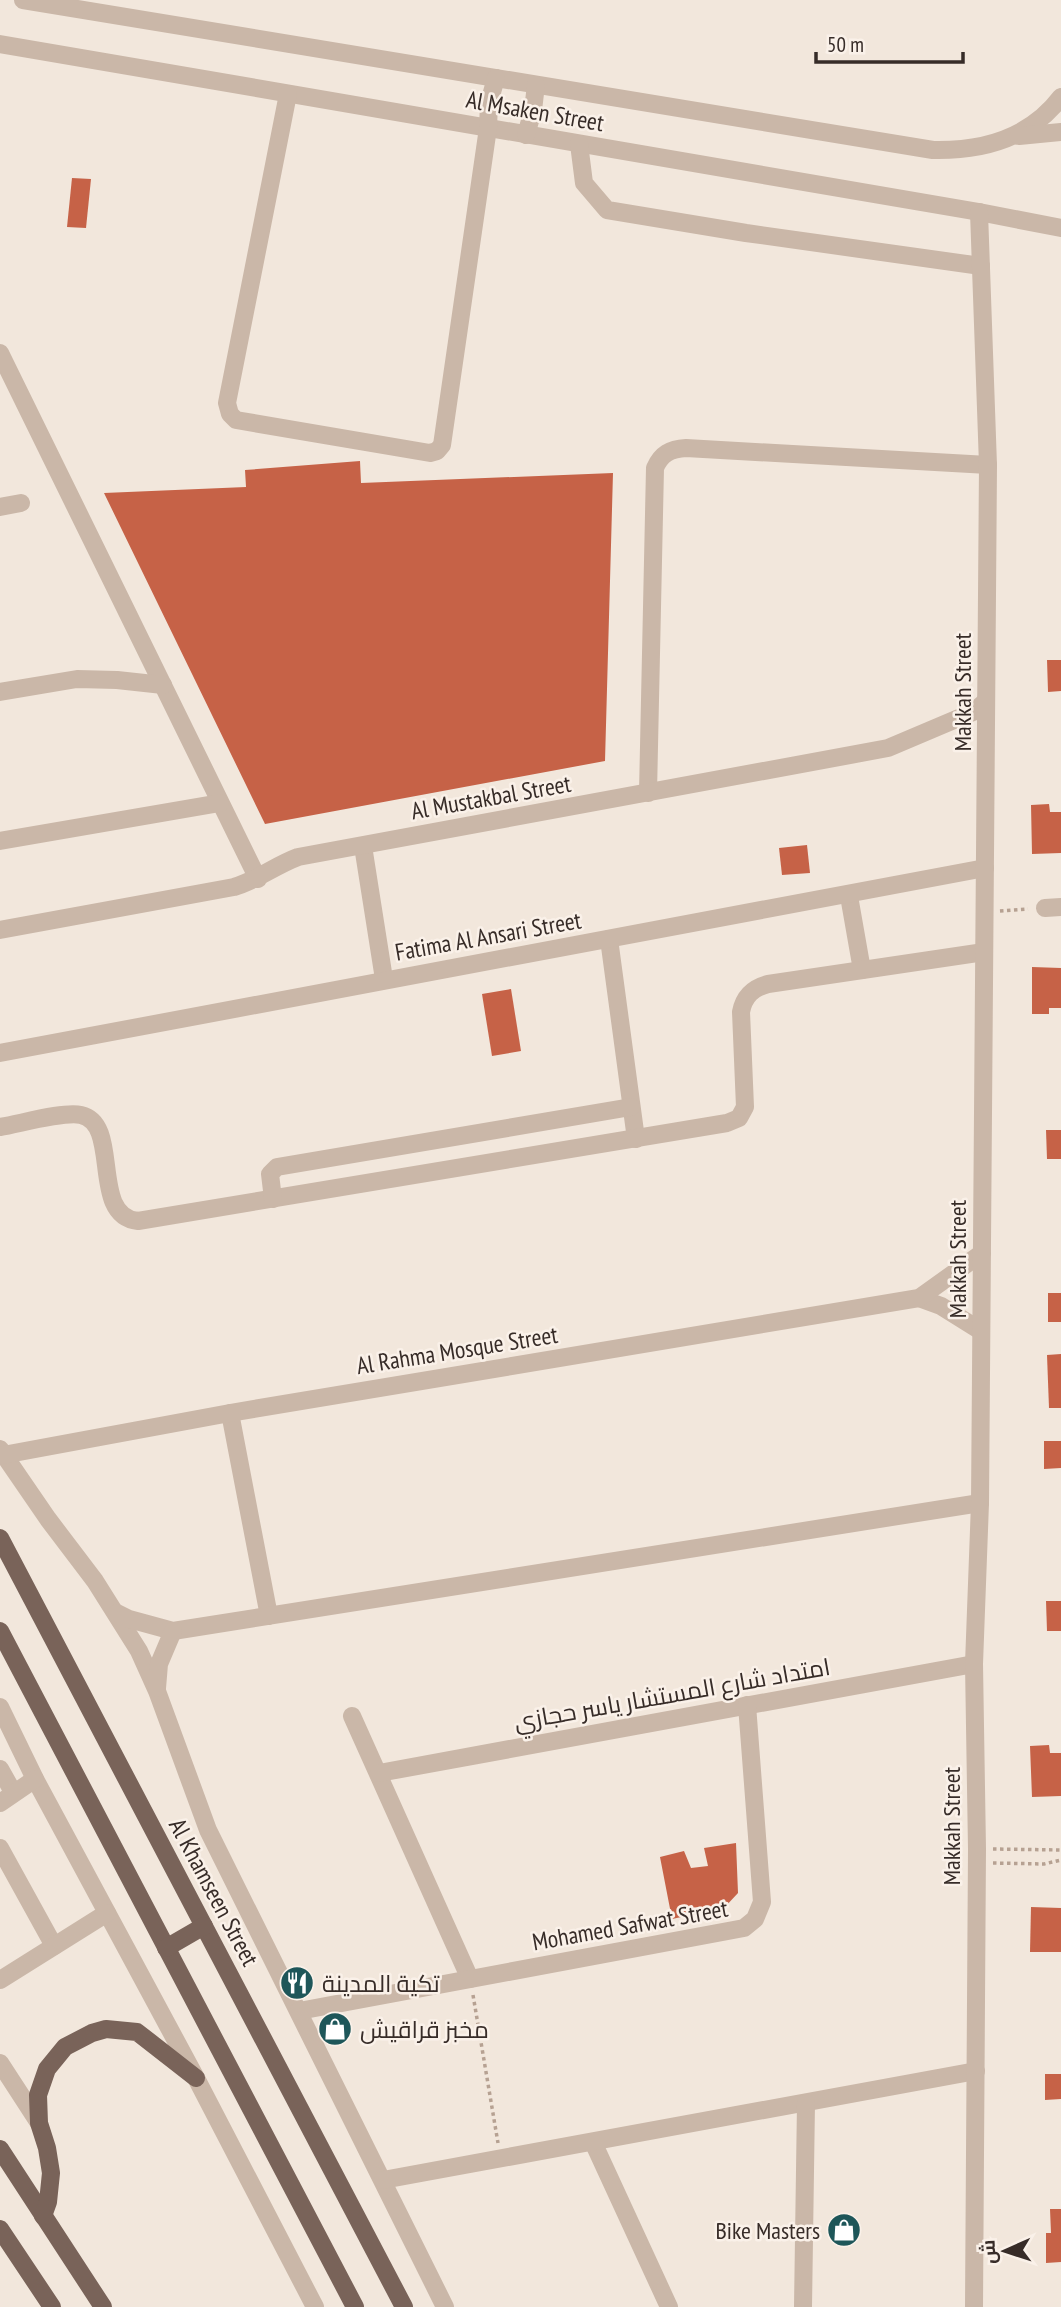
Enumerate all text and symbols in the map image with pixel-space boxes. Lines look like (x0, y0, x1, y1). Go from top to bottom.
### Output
scale bar (816, 21, 963, 65)
text: 50 m (827, 31, 864, 58)
street label: Al Msaken Street (464, 84, 607, 138)
street label: Makkah Street (947, 632, 978, 751)
street label: Al Mustakbal Street (409, 768, 574, 826)
street label: Fatima Al Ansari Street (392, 904, 584, 968)
street label: Makkah Street (942, 1199, 973, 1318)
street label: Al Rahma Mosque Street (354, 1319, 560, 1381)
street label: امتداد شارع المستشار ياسر حجازي (512, 1651, 833, 1740)
street label: Makkah Street (936, 1766, 967, 1885)
street label: Al Khamseen Street (162, 1813, 266, 1971)
street label: Mohamed Safwat Street (530, 1892, 731, 1957)
restaurant icon: تكية المدينة (278, 1964, 316, 2002)
place label: تكية المدينة (322, 1968, 440, 1999)
shop icon: مخبز قراقيش (316, 2010, 354, 2048)
place label: مخبز قراقيش (360, 2014, 489, 2045)
shop icon: Bike Masters (825, 2211, 863, 2249)
place label: Bike Masters (715, 2215, 820, 2246)
north arrow (970, 2216, 1040, 2286)
text: ش (975, 2239, 1001, 2265)

